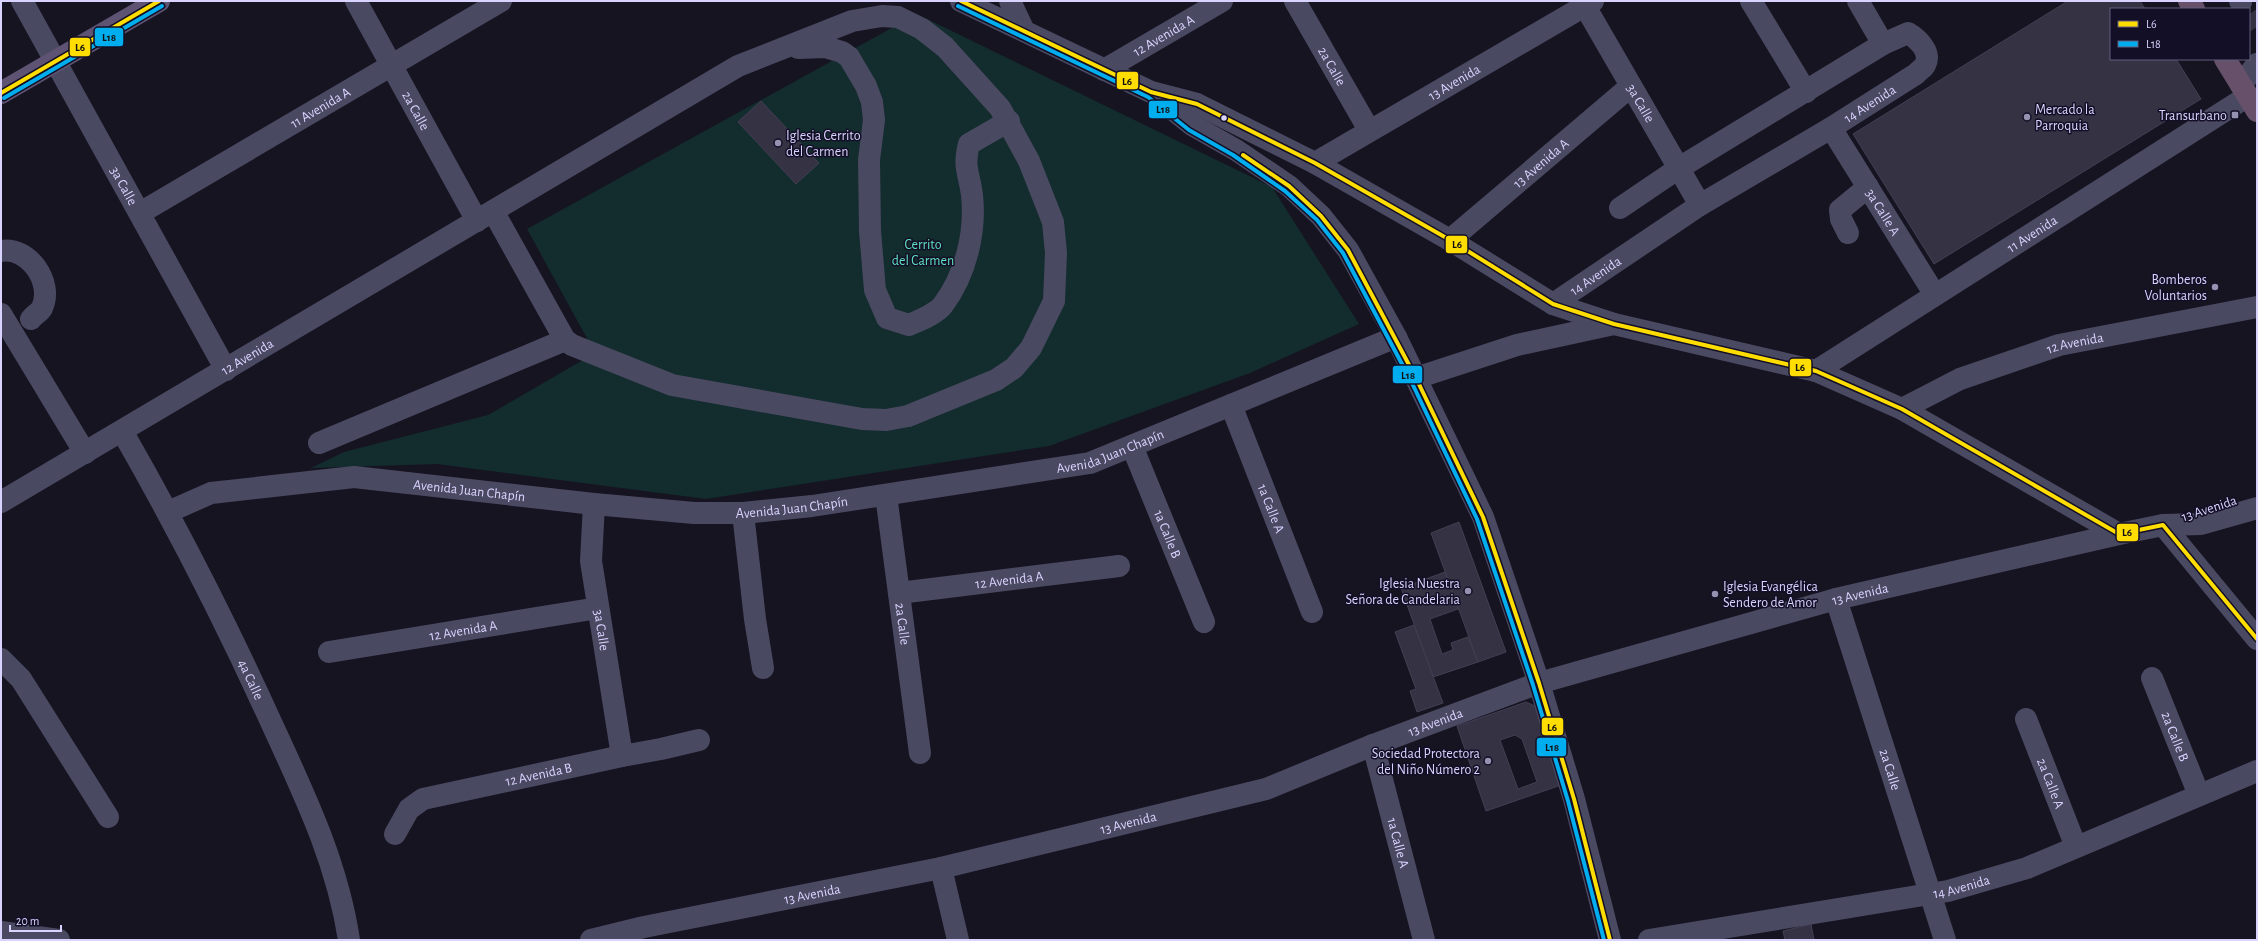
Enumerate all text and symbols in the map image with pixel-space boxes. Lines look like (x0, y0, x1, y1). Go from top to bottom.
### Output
legend (2110, 8, 2250, 60)
street label: 12 Avenida A (1131, 13, 1197, 59)
text: L6 (2146, 18, 2157, 30)
line badge: L18 (94, 27, 124, 47)
text: L18 (102, 32, 116, 43)
line badge: L6 (69, 37, 91, 57)
text: L18 (2146, 38, 2161, 50)
text: L6 (75, 42, 85, 53)
street label: 2a Calle (1315, 45, 1348, 88)
street label: 13 Avenida (1426, 62, 1483, 103)
line badge: L6 (1116, 71, 1139, 90)
text: L6 (1122, 76, 1132, 87)
street label: 3a Calle (1624, 82, 1657, 125)
street label: 14 Avenida (1842, 82, 1899, 126)
street label: 11 Avenida A (288, 85, 353, 131)
street label: 2a Calle (399, 89, 432, 133)
line badge: L18 (1148, 100, 1178, 119)
place label: Mercado la Parroquia (2035, 103, 2095, 133)
text: L18 (1156, 104, 1170, 115)
place label: Transurbano (2159, 109, 2227, 123)
marker: Transurbano (2230, 110, 2240, 120)
marker: Mercado la Parroquia (2022, 112, 2032, 122)
unlabelled marker (1219, 113, 1229, 123)
place label: Iglesia Cerrito del Carmen (786, 129, 861, 159)
street label: 13 Avenida A (1511, 136, 1572, 191)
marker: Iglesia Cerrito del Carmen (773, 138, 783, 148)
street label: 3a Calle (107, 165, 139, 208)
street label: 3a Calle A (1863, 187, 1902, 238)
street label: 11 Avenida (2005, 213, 2060, 255)
line badge: L6 (1445, 235, 1468, 254)
park label: Cerrito del Carmen (892, 238, 954, 268)
text: L6 (1452, 239, 1462, 250)
street label: 14 Avenida (1568, 254, 1624, 298)
place label: Bomberos Voluntarios (2144, 273, 2207, 303)
marker: Bomberos Voluntarios (2210, 282, 2220, 292)
street label: 12 Avenida (2045, 331, 2105, 357)
street label: 12 Avenida (219, 336, 277, 378)
line badge: L6 (1789, 358, 1812, 377)
text: L6 (1795, 362, 1805, 373)
line badge: L18 (1392, 365, 1423, 384)
text: L18 (1401, 370, 1415, 381)
street label: Avenida Juan Chapín (1056, 427, 1166, 476)
street label: Avenida Juan Chapín (412, 478, 526, 504)
street label: 1a Calle A (1255, 482, 1286, 535)
street label: 13 Avenida (2180, 493, 2239, 524)
street label: Avenida Juan Chapín (736, 495, 849, 521)
street label: 1a Calle B (1151, 508, 1183, 560)
line badge: L6 (2116, 523, 2139, 542)
text: L6 (2122, 527, 2132, 538)
street label: 12 Avenida A (975, 569, 1044, 592)
place label: Iglesia Nuestra Señora de Candelaria (1345, 577, 1461, 607)
place label: Iglesia Evangélica Sendero de Amor (1723, 580, 1818, 610)
street label: 13 Avenida (1830, 581, 1890, 608)
marker: Iglesia Nuestra Señora de Candelaria (1463, 586, 1473, 596)
marker: Iglesia Evangélica Sendero de Amor (1710, 589, 1720, 599)
street label: 2a Calle (892, 602, 912, 646)
street label: 3a Calle (591, 609, 611, 652)
street label: 12 Avenida A (429, 619, 498, 643)
street label: 4a Calle (235, 657, 266, 702)
street label: 13 Avenida (1406, 706, 1465, 739)
street label: 2a Calle B (2158, 710, 2191, 764)
line badge: L6 (1541, 717, 1564, 736)
text: L6 (1547, 722, 1557, 733)
line badge: L18 (1536, 737, 1567, 757)
text: L18 (1545, 742, 1559, 753)
place label: Sociedad Protectora del Niño Número 2 (1372, 747, 1481, 777)
street label: 2a Calle (1876, 748, 1903, 792)
marker: Sociedad Protectora del Niño Número 2 (1483, 756, 1493, 766)
street label: 2a Calle A (2034, 757, 2066, 811)
street label: 12 Avenida B (504, 761, 573, 789)
street label: 13 Avenida (1099, 810, 1158, 837)
street label: 1a Calle A (1384, 816, 1411, 869)
street label: 14 Avenida (1932, 873, 1992, 901)
street label: 13 Avenida (783, 882, 842, 907)
scale bar (10, 907, 61, 933)
text: 20 m (16, 915, 39, 927)

